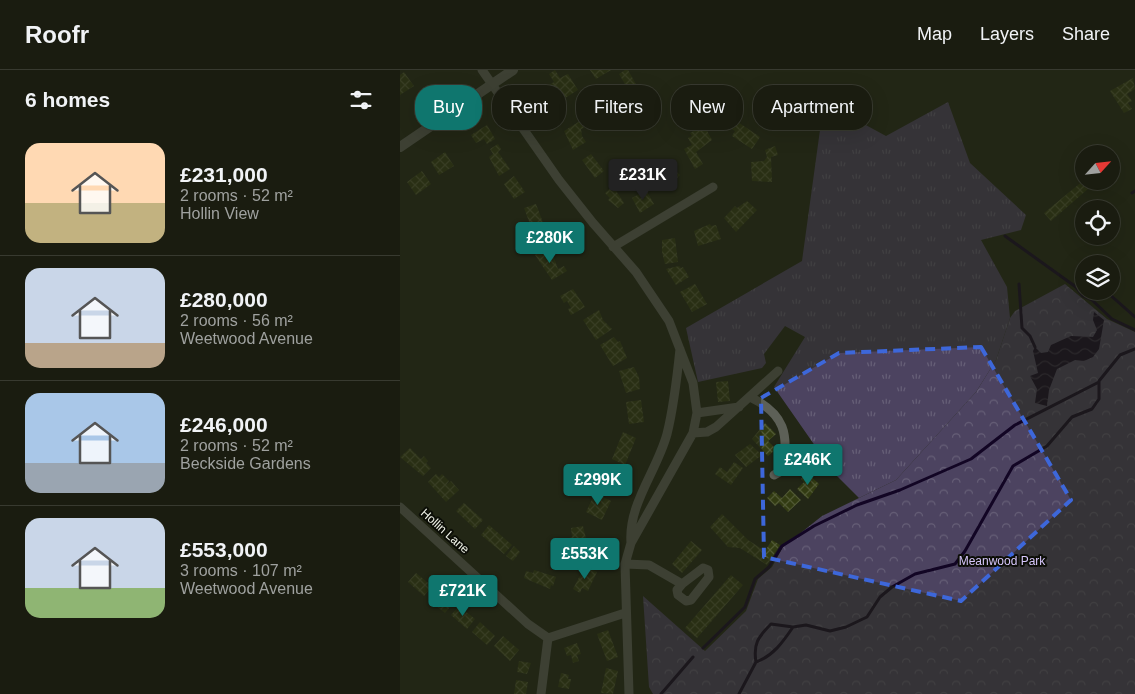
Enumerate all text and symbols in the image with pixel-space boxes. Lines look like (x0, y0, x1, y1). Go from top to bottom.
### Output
text: Roofr (25, 21, 89, 48)
text: Map (917, 24, 952, 44)
text: Layers (980, 24, 1034, 44)
text: Share (1062, 24, 1110, 44)
chip: Buy (415, 85, 482, 130)
chip: Rent (492, 85, 566, 130)
chip: Filters (576, 85, 661, 130)
chip: New (671, 85, 743, 130)
chip: Apartment (753, 85, 872, 130)
icon: filters (347, 86, 375, 114)
text: 6 homes (25, 88, 110, 111)
north arrow (1075, 145, 1120, 190)
map controls (1075, 145, 1120, 300)
pin: £231K (608, 158, 678, 201)
icon: home (65, 163, 125, 223)
text: £231,000 (180, 163, 268, 186)
text: £231K (619, 166, 667, 183)
text: 2 rooms · 52 m² (180, 187, 293, 204)
button: locate (1075, 200, 1120, 245)
text: Hollin View (180, 205, 259, 222)
pin: £280K (515, 222, 585, 264)
text: £280K (526, 229, 574, 246)
button: layers (1075, 255, 1120, 300)
icon: home (65, 288, 125, 348)
text: £280,000 (180, 288, 268, 311)
text: 2 rooms · 56 m² (180, 312, 293, 329)
text: Weetwood Avenue (180, 330, 313, 347)
icon: home (65, 413, 125, 473)
text: £246,000 (180, 413, 268, 436)
text: 2 rooms · 52 m² (180, 437, 293, 454)
pin: £246K (773, 444, 843, 486)
text: £246K (784, 451, 832, 468)
text: Beckside Gardens (180, 455, 311, 472)
pin: £299K (563, 464, 633, 506)
text: £299K (574, 471, 622, 488)
street label: Hollin Lane (418, 506, 472, 557)
icon: home (65, 538, 125, 598)
text: £553,000 (180, 538, 268, 561)
pin: £553K (550, 538, 620, 580)
text: £553K (561, 545, 609, 562)
park label: Meanwood Park (959, 554, 1046, 568)
text: 3 rooms · 107 m² (180, 562, 302, 579)
pin: £721K (428, 574, 498, 617)
text: Weetwood Avenue (180, 580, 313, 597)
text: £721K (439, 582, 487, 599)

